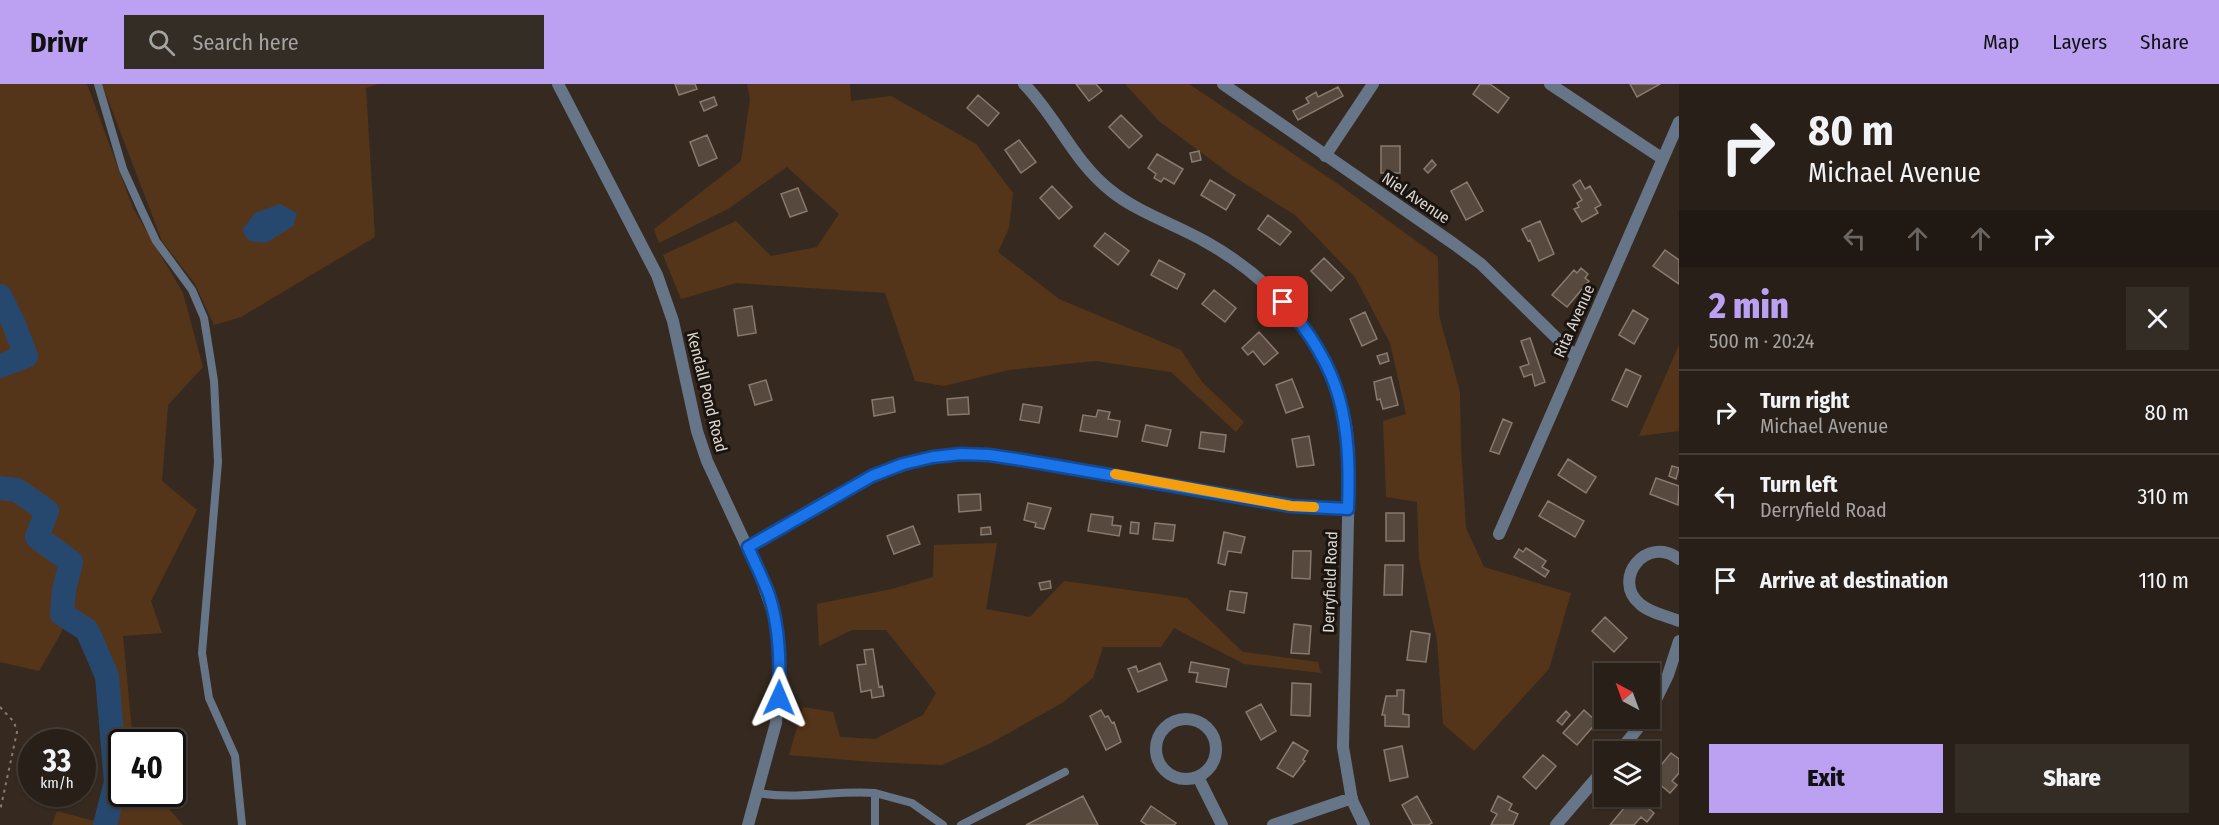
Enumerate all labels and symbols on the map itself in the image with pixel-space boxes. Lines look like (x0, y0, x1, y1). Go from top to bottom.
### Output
street label: Niel Avenue (1378, 168, 1454, 228)
pin (1257, 276, 1308, 327)
street label: Rita Avenue (1550, 282, 1598, 360)
street label: Kendall Pond Road (683, 330, 731, 454)
street label: Derryfield Road (1319, 531, 1341, 633)
north arrow (1594, 663, 1660, 729)
position arrow (747, 666, 811, 730)
speed limit sign: 40 (108, 729, 186, 807)

